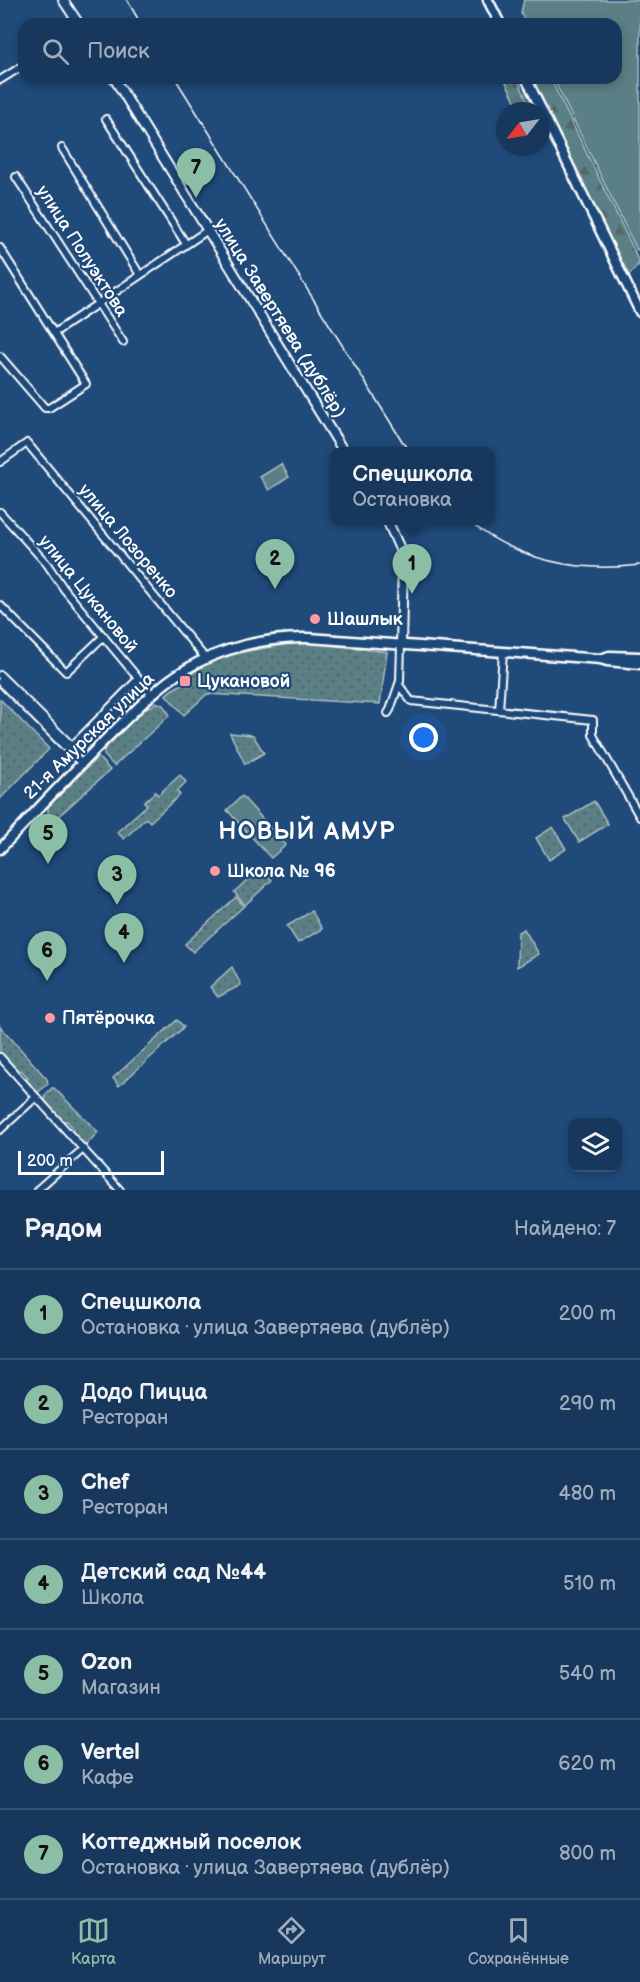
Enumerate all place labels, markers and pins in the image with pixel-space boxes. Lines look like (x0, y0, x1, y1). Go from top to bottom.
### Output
pin: 7 (176, 148, 216, 198)
pin: 2 (256, 540, 294, 589)
pin: 1 (392, 544, 432, 594)
place label: Шашлык (327, 609, 403, 630)
marker: Шашлык (308, 612, 322, 626)
place label: Цукановой (197, 671, 290, 692)
marker: Цукановой (178, 674, 192, 688)
pin: 5 (28, 814, 68, 864)
pin: 3 (98, 856, 136, 905)
place label: Школа № 96 (227, 861, 336, 882)
marker: Школа № 96 (208, 864, 222, 878)
pin: 4 (104, 914, 144, 963)
pin: 6 (28, 932, 66, 981)
place label: Пятёрочка (62, 1008, 155, 1029)
marker: Пятёрочка (43, 1011, 57, 1025)

